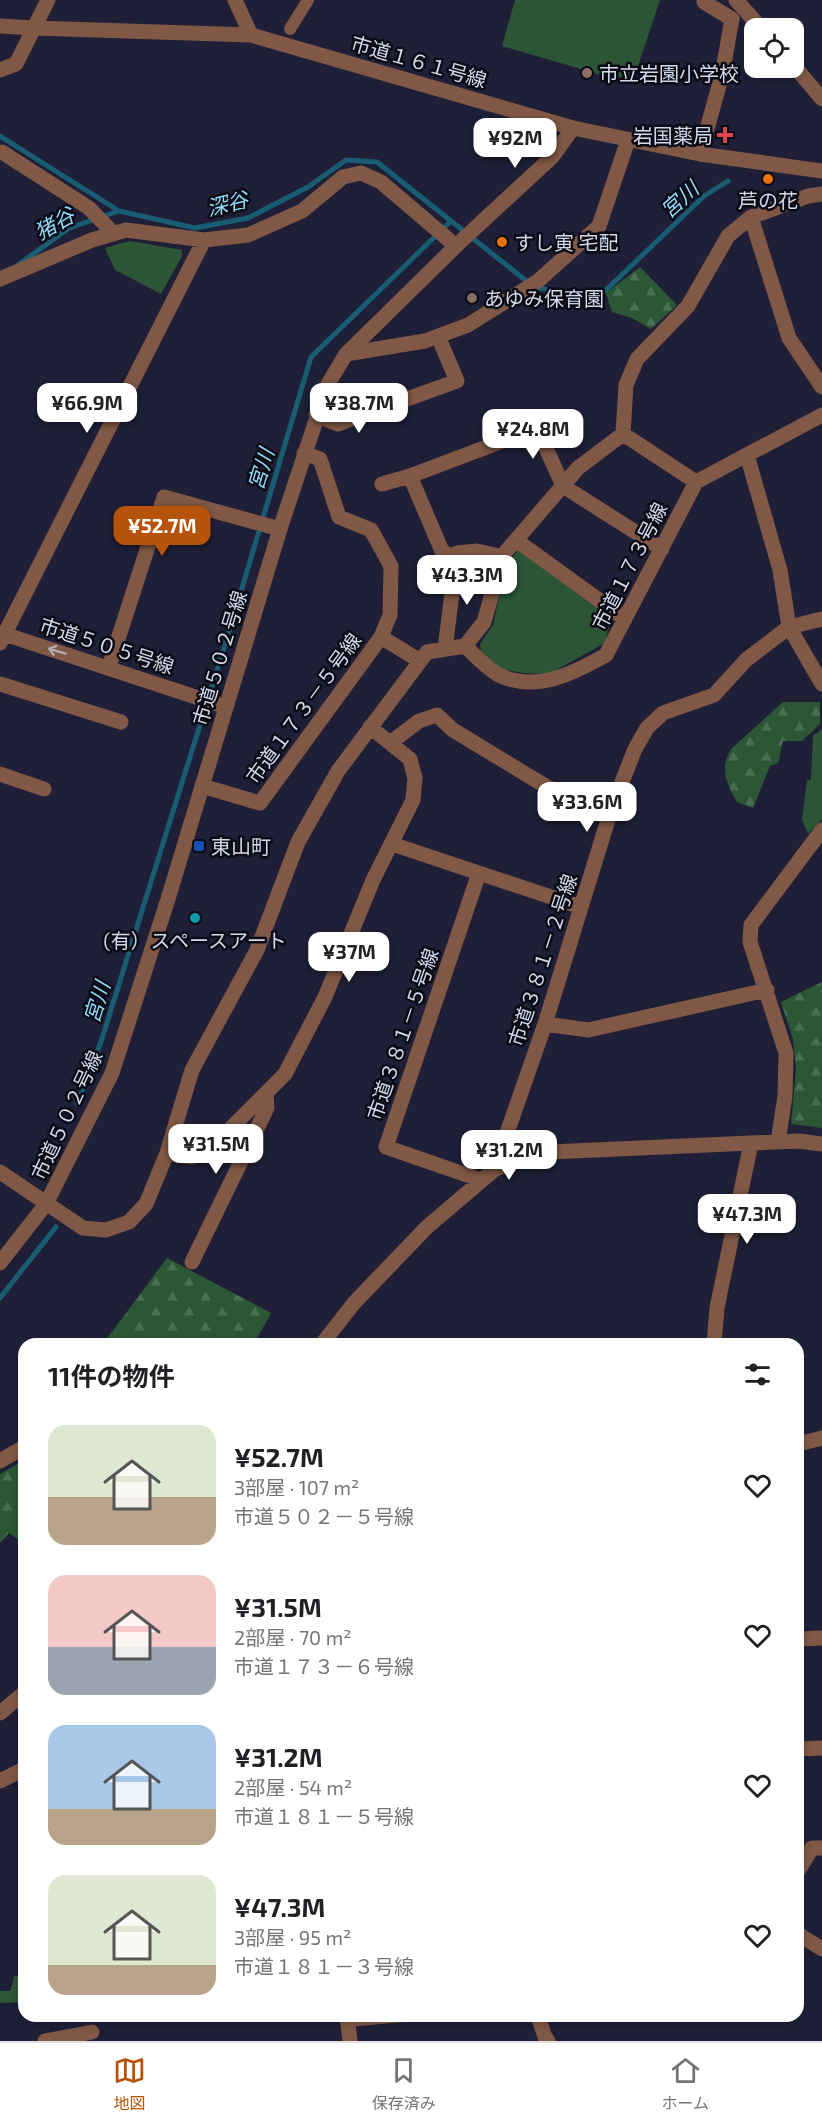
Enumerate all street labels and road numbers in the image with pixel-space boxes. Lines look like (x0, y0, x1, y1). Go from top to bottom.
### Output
street label: 市道１６１号線 (348, 30, 490, 92)
street label: 市道１７３号線 (587, 498, 671, 634)
street label: 市道５０２号線 (187, 588, 251, 728)
street label: 市道５０５号線 (37, 612, 177, 678)
street label: 市道１７３－５号線 (240, 628, 366, 788)
street label: 市道３８１－２号線 (503, 871, 581, 1049)
street label: 市道３８１－５号線 (361, 945, 443, 1123)
street label: 市道５０２号線 (26, 1046, 106, 1184)

